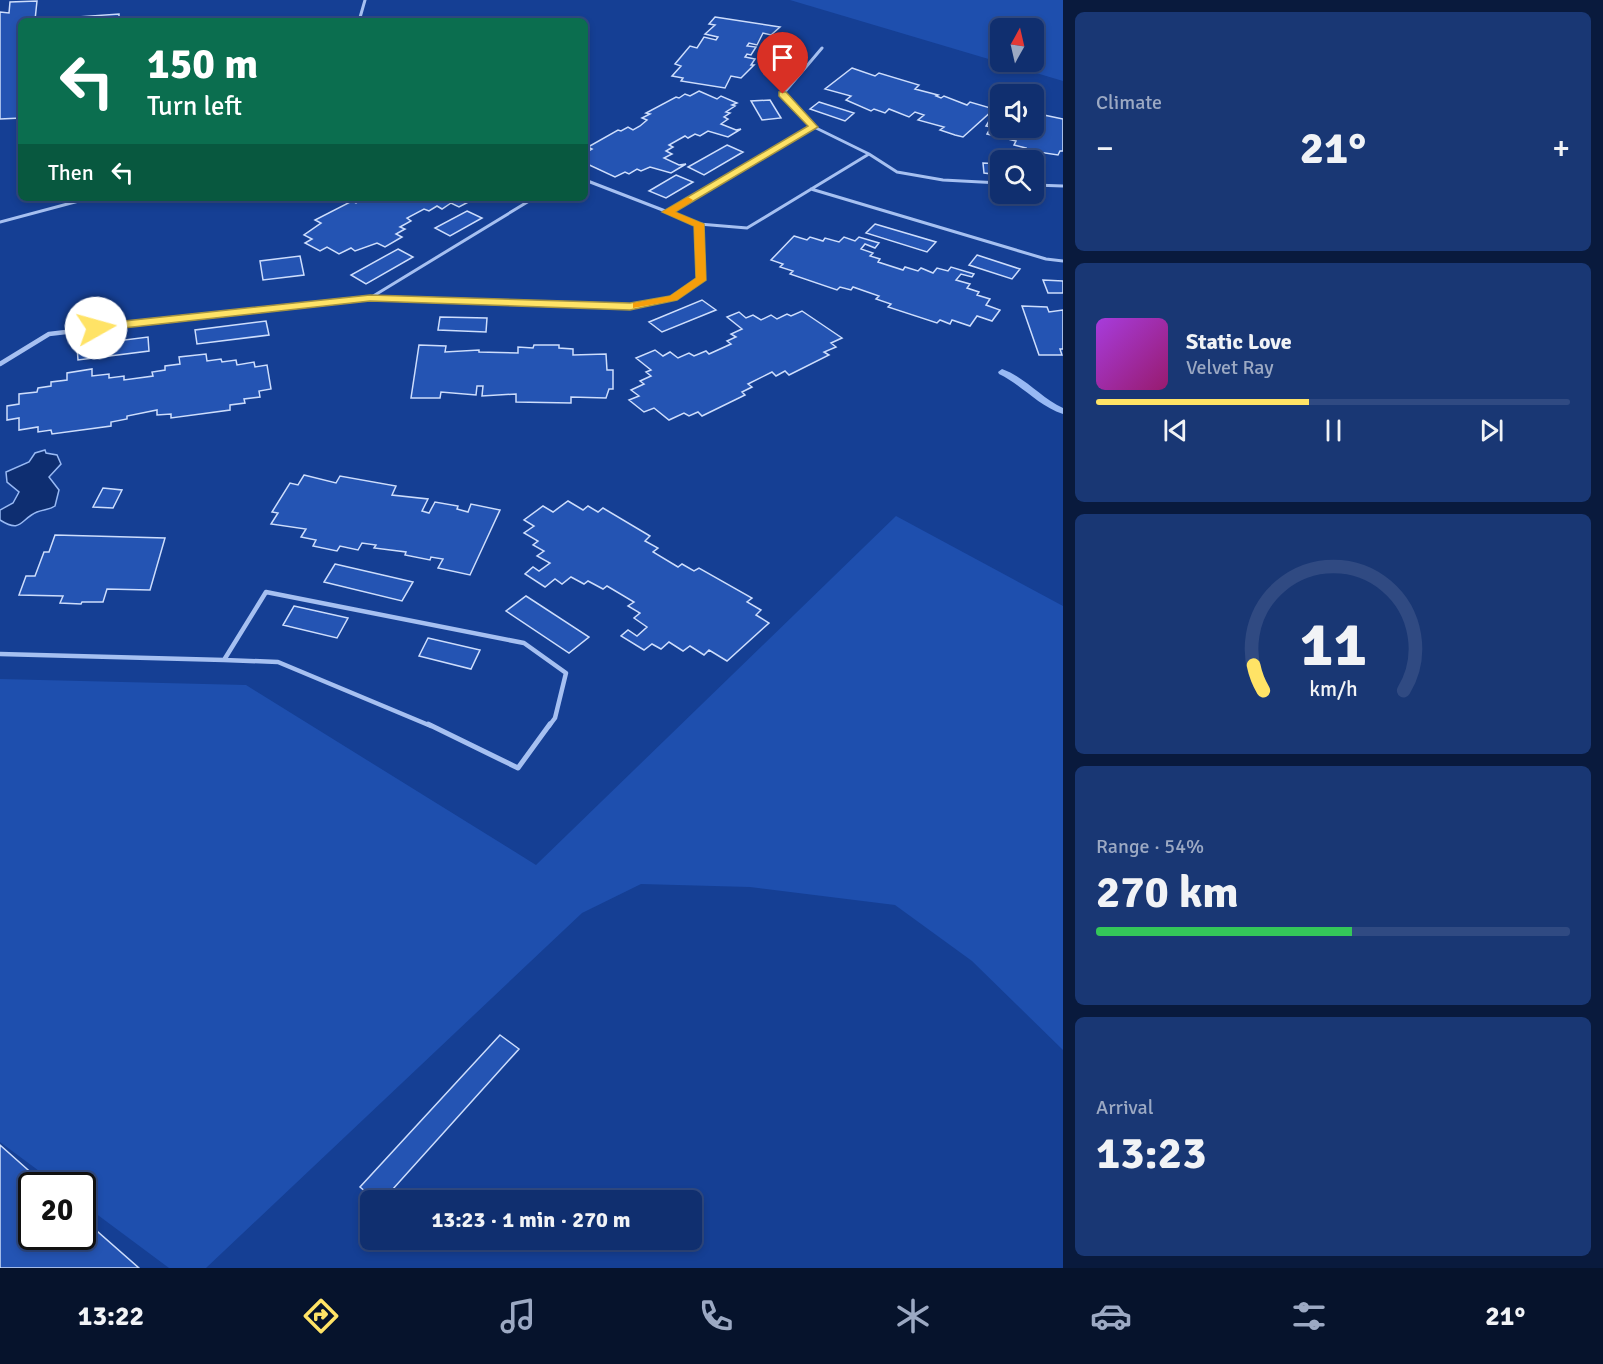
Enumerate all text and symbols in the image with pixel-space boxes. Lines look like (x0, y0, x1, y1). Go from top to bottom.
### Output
north arrow (990, 18, 1044, 72)
map controls (990, 18, 1044, 204)
pin (757, 32, 808, 94)
text: 150 m (147, 39, 258, 90)
icon: arrive (766, 41, 799, 74)
icon: left (48, 42, 126, 120)
button: sound (990, 84, 1044, 138)
text: Turn left (147, 90, 242, 123)
text: Climate (1096, 90, 1162, 115)
text: 21° (1300, 121, 1366, 176)
text: − (1096, 128, 1114, 169)
text: + (1552, 128, 1570, 169)
button: search (990, 150, 1044, 204)
icon: left (106, 156, 139, 189)
text: Then (48, 159, 94, 186)
position arrow (64, 296, 128, 360)
text: Static Love (1186, 328, 1292, 355)
text: Velvet Ray (1186, 355, 1274, 380)
icon: previous (1159, 414, 1192, 447)
icon: pause (1317, 414, 1350, 447)
icon: next (1475, 414, 1508, 447)
text: 11 (1299, 606, 1367, 683)
text: km/h (1309, 676, 1357, 702)
text: Range · 54% (1096, 834, 1204, 859)
text: 270 km (1096, 865, 1239, 920)
text: Arrival (1096, 1095, 1154, 1120)
text: 13:23 (1096, 1126, 1206, 1181)
speed limit sign: 20 (18, 1172, 96, 1250)
text: 13:23 · 1 min · 270 m (431, 1206, 631, 1233)
icon: directions (300, 1295, 342, 1337)
icon: music (497, 1295, 539, 1337)
icon: phone (695, 1295, 737, 1337)
icon: climate (892, 1295, 934, 1337)
icon: car (1090, 1295, 1132, 1337)
icon: filters (1288, 1295, 1330, 1337)
text: 13:22 (78, 1300, 144, 1333)
text: 21° (1485, 1300, 1525, 1333)

